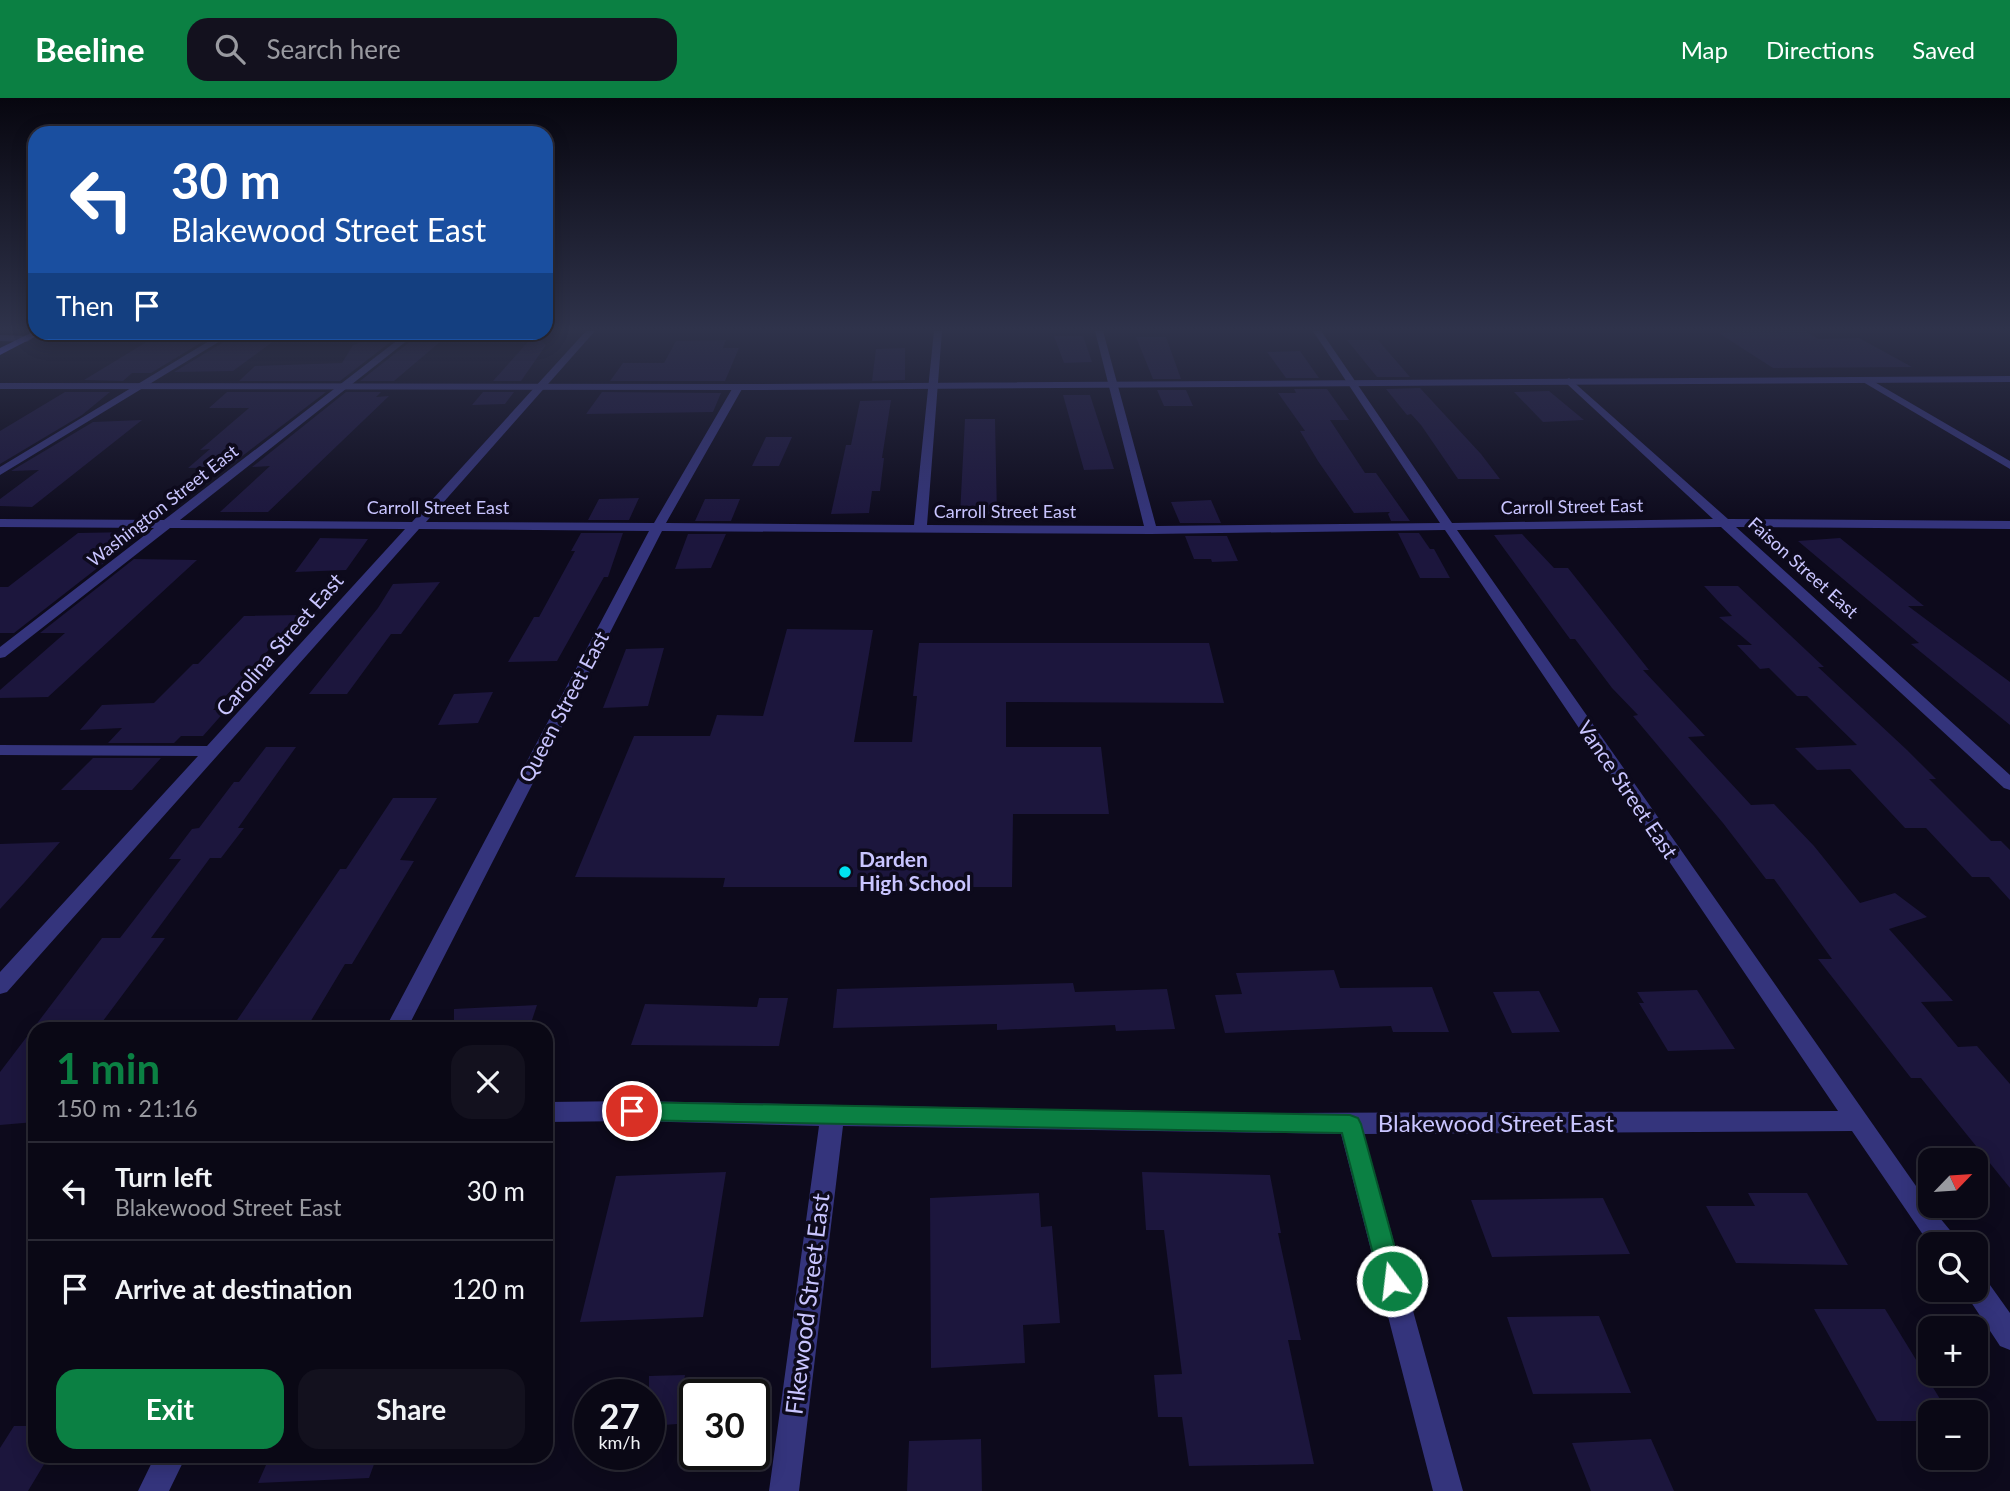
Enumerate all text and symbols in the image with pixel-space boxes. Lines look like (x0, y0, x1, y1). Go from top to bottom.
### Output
search box (187, 18, 677, 81)
text: Beeline (35, 29, 145, 69)
icon: search (211, 30, 249, 68)
text: Search here (267, 33, 401, 65)
text: Map (1681, 35, 1728, 64)
text: Directions (1766, 35, 1874, 64)
text: Saved (1912, 35, 1975, 64)
text: 30 m (171, 151, 281, 209)
icon: left (56, 154, 147, 245)
text: Blakewood Street East (171, 210, 486, 249)
icon: arrive (128, 287, 166, 325)
text: Then (56, 290, 114, 322)
street label: Washington Street East (83, 439, 242, 571)
street label: Carroll Street East (1501, 494, 1644, 518)
street label: Carroll Street East (367, 496, 510, 518)
street label: Carroll Street East (934, 500, 1077, 522)
street label: Faison Street East (1744, 512, 1864, 623)
street label: Carolina Street East (210, 567, 348, 720)
street label: Queen Street East (512, 626, 613, 786)
street label: Vance Street East (1573, 715, 1684, 863)
place label: Darden High School (859, 846, 971, 895)
marker: Darden High School (837, 864, 853, 880)
text: 1 min (56, 1043, 160, 1093)
button: close (451, 1045, 525, 1119)
pin (602, 1081, 662, 1141)
icon: arrive (613, 1092, 651, 1130)
text: 150 m · 21:16 (56, 1094, 198, 1122)
street label: Blakewood Street East (1378, 1108, 1615, 1137)
north arrow (1918, 1148, 1988, 1218)
map controls (1918, 1148, 1988, 1470)
text: Turn left (115, 1161, 212, 1193)
icon: left (56, 1172, 94, 1210)
text: 30 m (467, 1175, 525, 1207)
street label: Fikewood Street East (779, 1191, 835, 1416)
text: Blakewood Street East (115, 1193, 342, 1221)
button: search (1918, 1232, 1988, 1302)
position arrow (1355, 1244, 1429, 1318)
icon: arrive (56, 1270, 94, 1308)
text: Arrive at destination (115, 1273, 352, 1305)
text: 120 m (452, 1273, 525, 1305)
button: + (1918, 1316, 1988, 1386)
button: Exit (56, 1369, 284, 1449)
button: Share (298, 1369, 525, 1449)
speed limit sign: 30 (679, 1379, 770, 1470)
text: 27 (599, 1394, 640, 1436)
button: − (1918, 1400, 1988, 1470)
text: km/h (598, 1431, 641, 1453)

